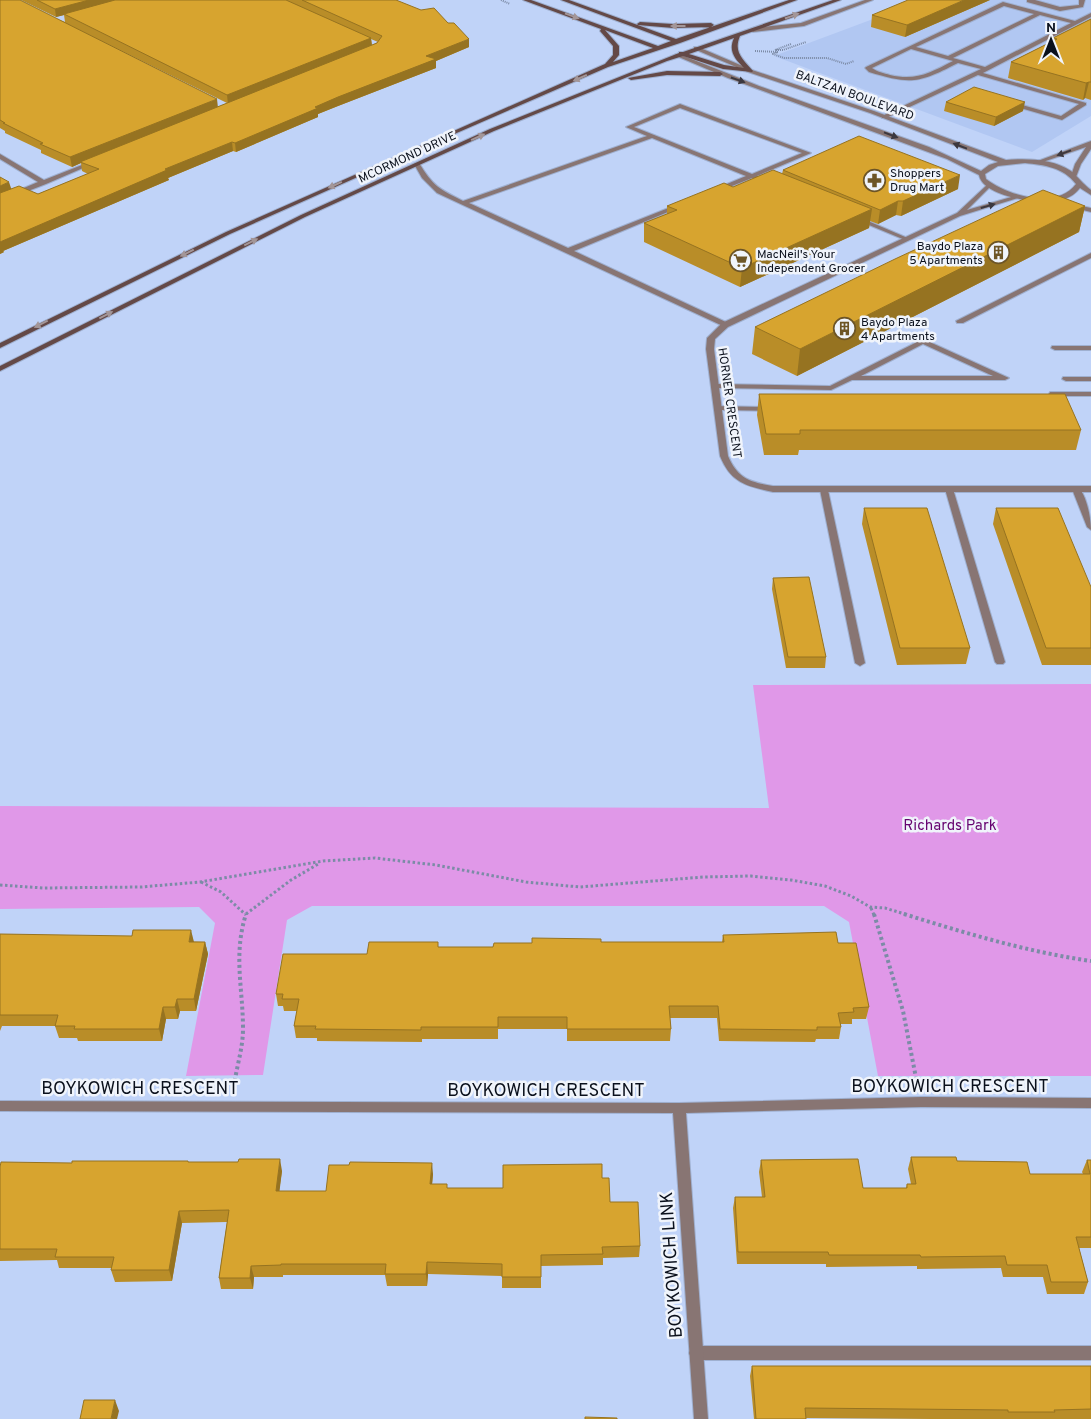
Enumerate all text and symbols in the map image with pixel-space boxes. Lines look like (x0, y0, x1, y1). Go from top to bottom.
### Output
one-way arrow (785, 12, 800, 20)
one-way arrow (564, 13, 579, 20)
north arrow (1026, 15, 1076, 65)
text: N (1046, 20, 1056, 37)
one-way arrow (670, 22, 686, 30)
street label: BALTZAN BOULEVARD (793, 67, 916, 125)
one-way arrow (572, 74, 587, 82)
one-way arrow (731, 76, 746, 84)
street label: MCORMOND DRIVE (356, 128, 459, 188)
one-way arrow (884, 131, 899, 139)
one-way arrow (471, 133, 485, 141)
one-way arrow (952, 142, 967, 150)
one-way arrow (1057, 150, 1072, 157)
place label: Shoppers Drug Mart (890, 166, 944, 196)
pharmacy icon: Shoppers Drug Mart (862, 168, 886, 192)
one-way arrow (327, 180, 342, 189)
one-way arrow (981, 202, 996, 210)
one-way arrow (244, 238, 258, 246)
place label: Baydo Plaza 5 Apartments (909, 239, 983, 269)
building icon: Baydo Plaza 5 Apartments (987, 241, 1011, 265)
place label: MacNeil's Your Independent Grocer (757, 247, 866, 277)
one-way arrow (180, 249, 194, 257)
supermarket icon: MacNeil's Your Independent Grocer (729, 249, 753, 273)
one-way arrow (98, 311, 113, 319)
place label: Baydo Plaza 4 Apartments (861, 315, 935, 345)
building icon: Baydo Plaza 4 Apartments (833, 317, 857, 341)
one-way arrow (34, 320, 48, 328)
street label: HORNER CRESCENT (713, 347, 745, 459)
park label: Richards Park (903, 817, 997, 836)
street label: BOYKOWICH CRESCENT (851, 1076, 1049, 1099)
street label: BOYKOWICH CRESCENT (41, 1078, 239, 1101)
street label: BOYKOWICH CRESCENT (447, 1080, 645, 1103)
street label: BOYKOWICH LINK (656, 1191, 689, 1339)

